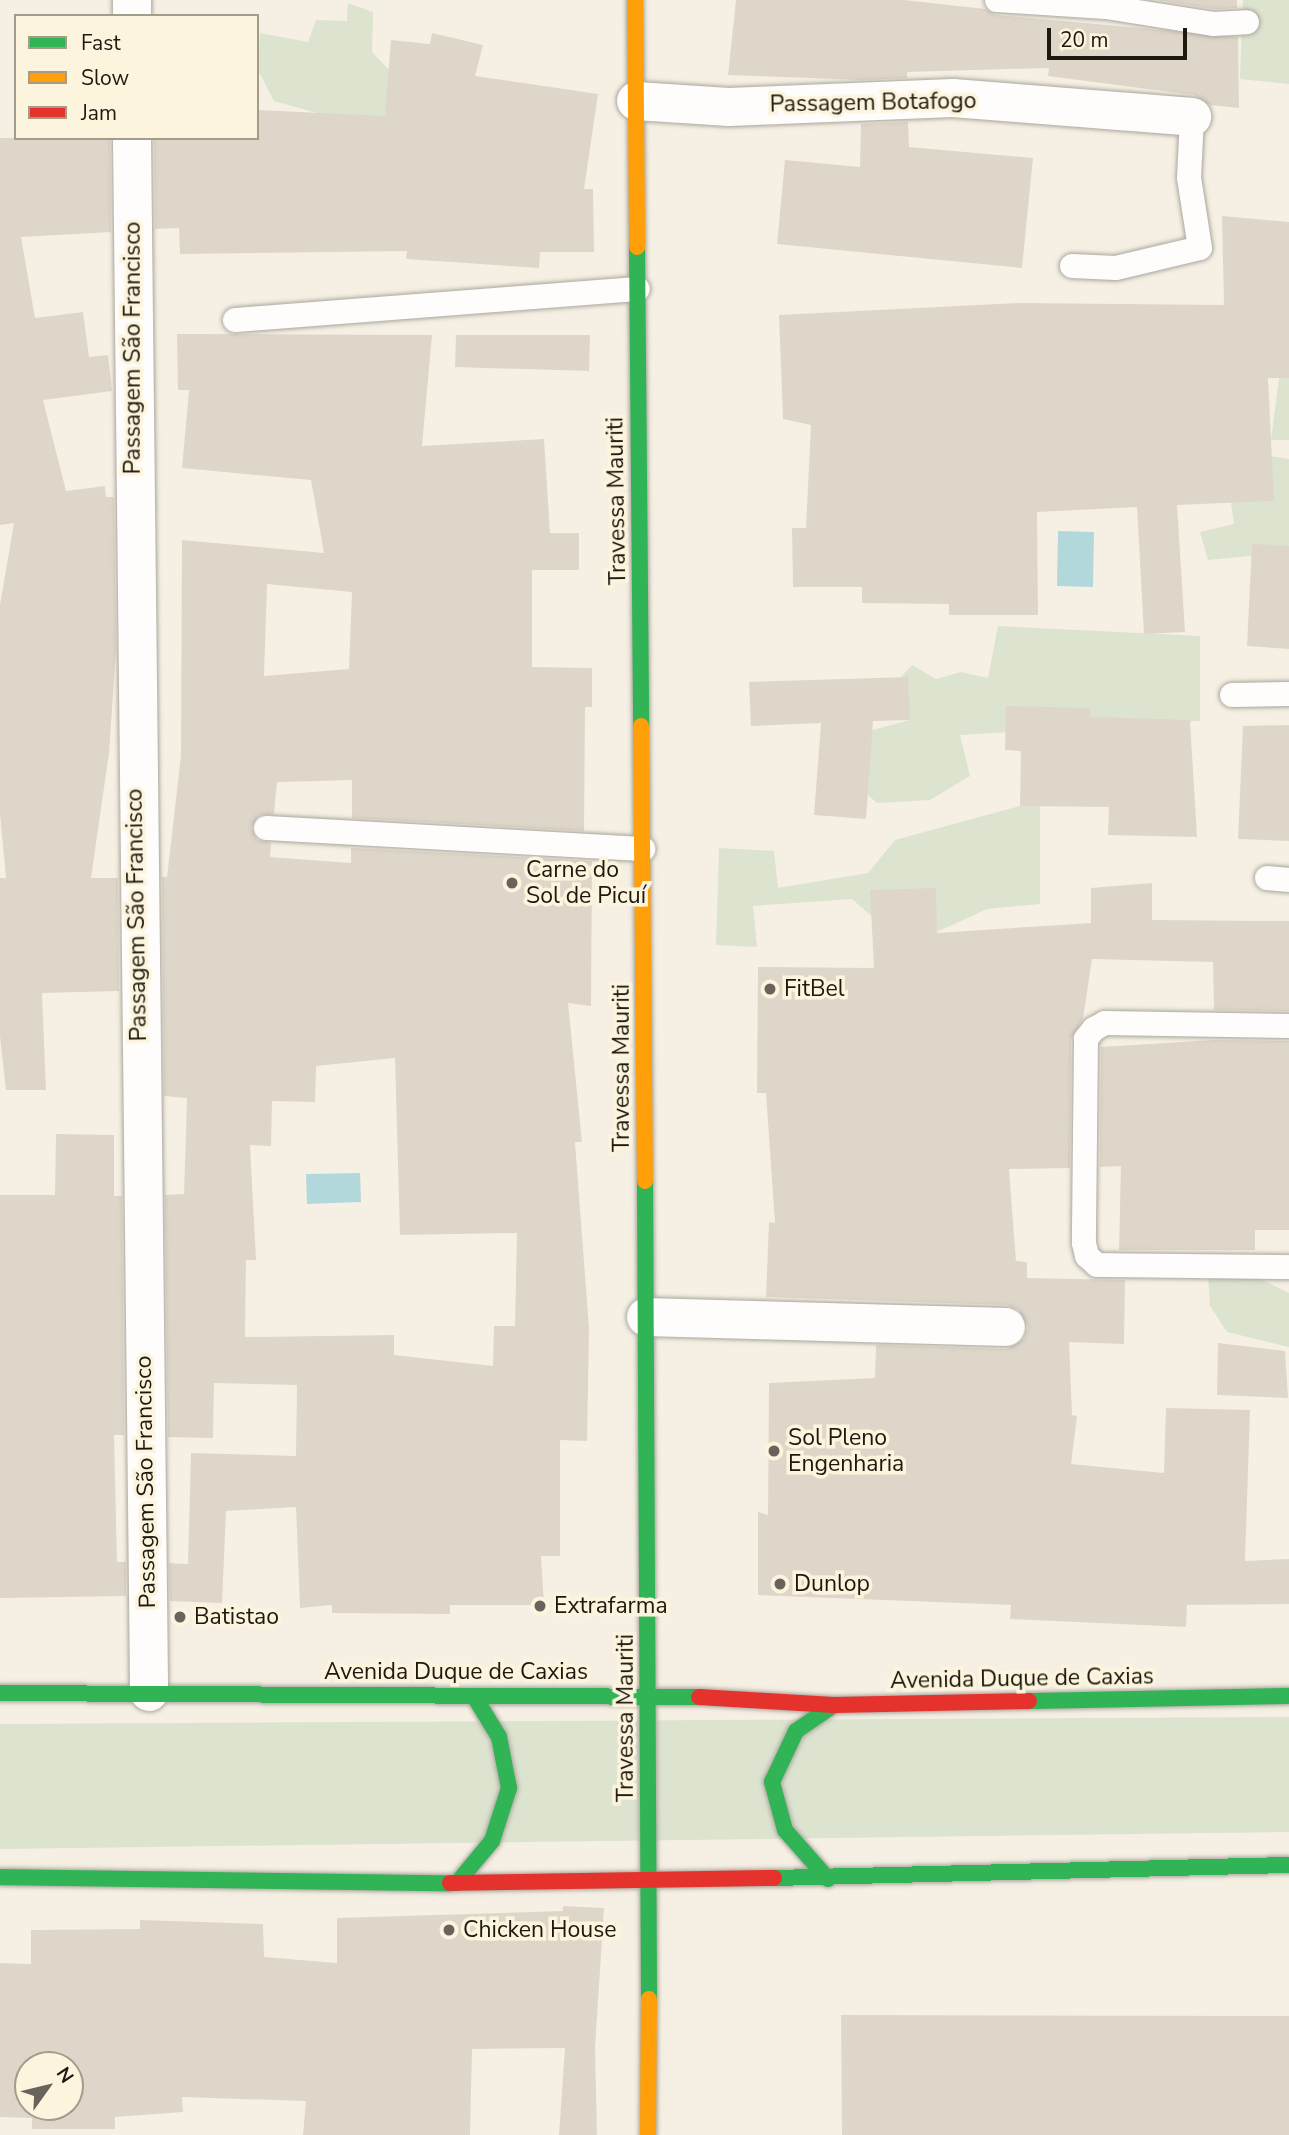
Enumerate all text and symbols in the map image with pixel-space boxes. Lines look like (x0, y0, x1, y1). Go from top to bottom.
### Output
legend (14, 14, 259, 140)
scale bar (1051, 14, 1191, 58)
text: 20 m (1060, 26, 1109, 54)
text: Fast (81, 29, 121, 57)
text: Slow (81, 64, 129, 92)
street label: Passagem Botafogo (769, 87, 977, 119)
text: Jam (81, 99, 117, 127)
street label: Passagem São Francisco (119, 222, 147, 474)
street label: Travessa Mauriti (602, 417, 632, 585)
street label: Passagem São Francisco (121, 788, 153, 1042)
place label: Carne do Sol de Picuí (526, 856, 646, 910)
marker: Carne do Sol de Picuí (504, 875, 520, 891)
place label: FitBel (784, 975, 845, 1003)
marker: FitBel (762, 981, 778, 997)
street label: Travessa Mauriti (608, 984, 636, 1152)
street label: Passagem São Francisco (130, 1355, 162, 1609)
place label: Sol Pleno Engenharia (788, 1424, 904, 1478)
marker: Sol Pleno Engenharia (766, 1443, 782, 1459)
place label: Dunlop (794, 1570, 870, 1598)
marker: Dunlop (772, 1576, 788, 1592)
place label: Extrafarma (554, 1592, 668, 1620)
marker: Extrafarma (532, 1598, 548, 1614)
place label: Batistao (194, 1603, 279, 1631)
marker: Batistao (172, 1609, 188, 1625)
street label: Travessa Mauriti (612, 1634, 640, 1802)
street label: Avenida Duque de Caxias (324, 1658, 588, 1686)
street label: Avenida Duque de Caxias (890, 1663, 1154, 1695)
place label: Chicken House (463, 1916, 616, 1944)
marker: Chicken House (441, 1922, 457, 1938)
north arrow (14, 2051, 84, 2121)
text: N (50, 2062, 80, 2089)

